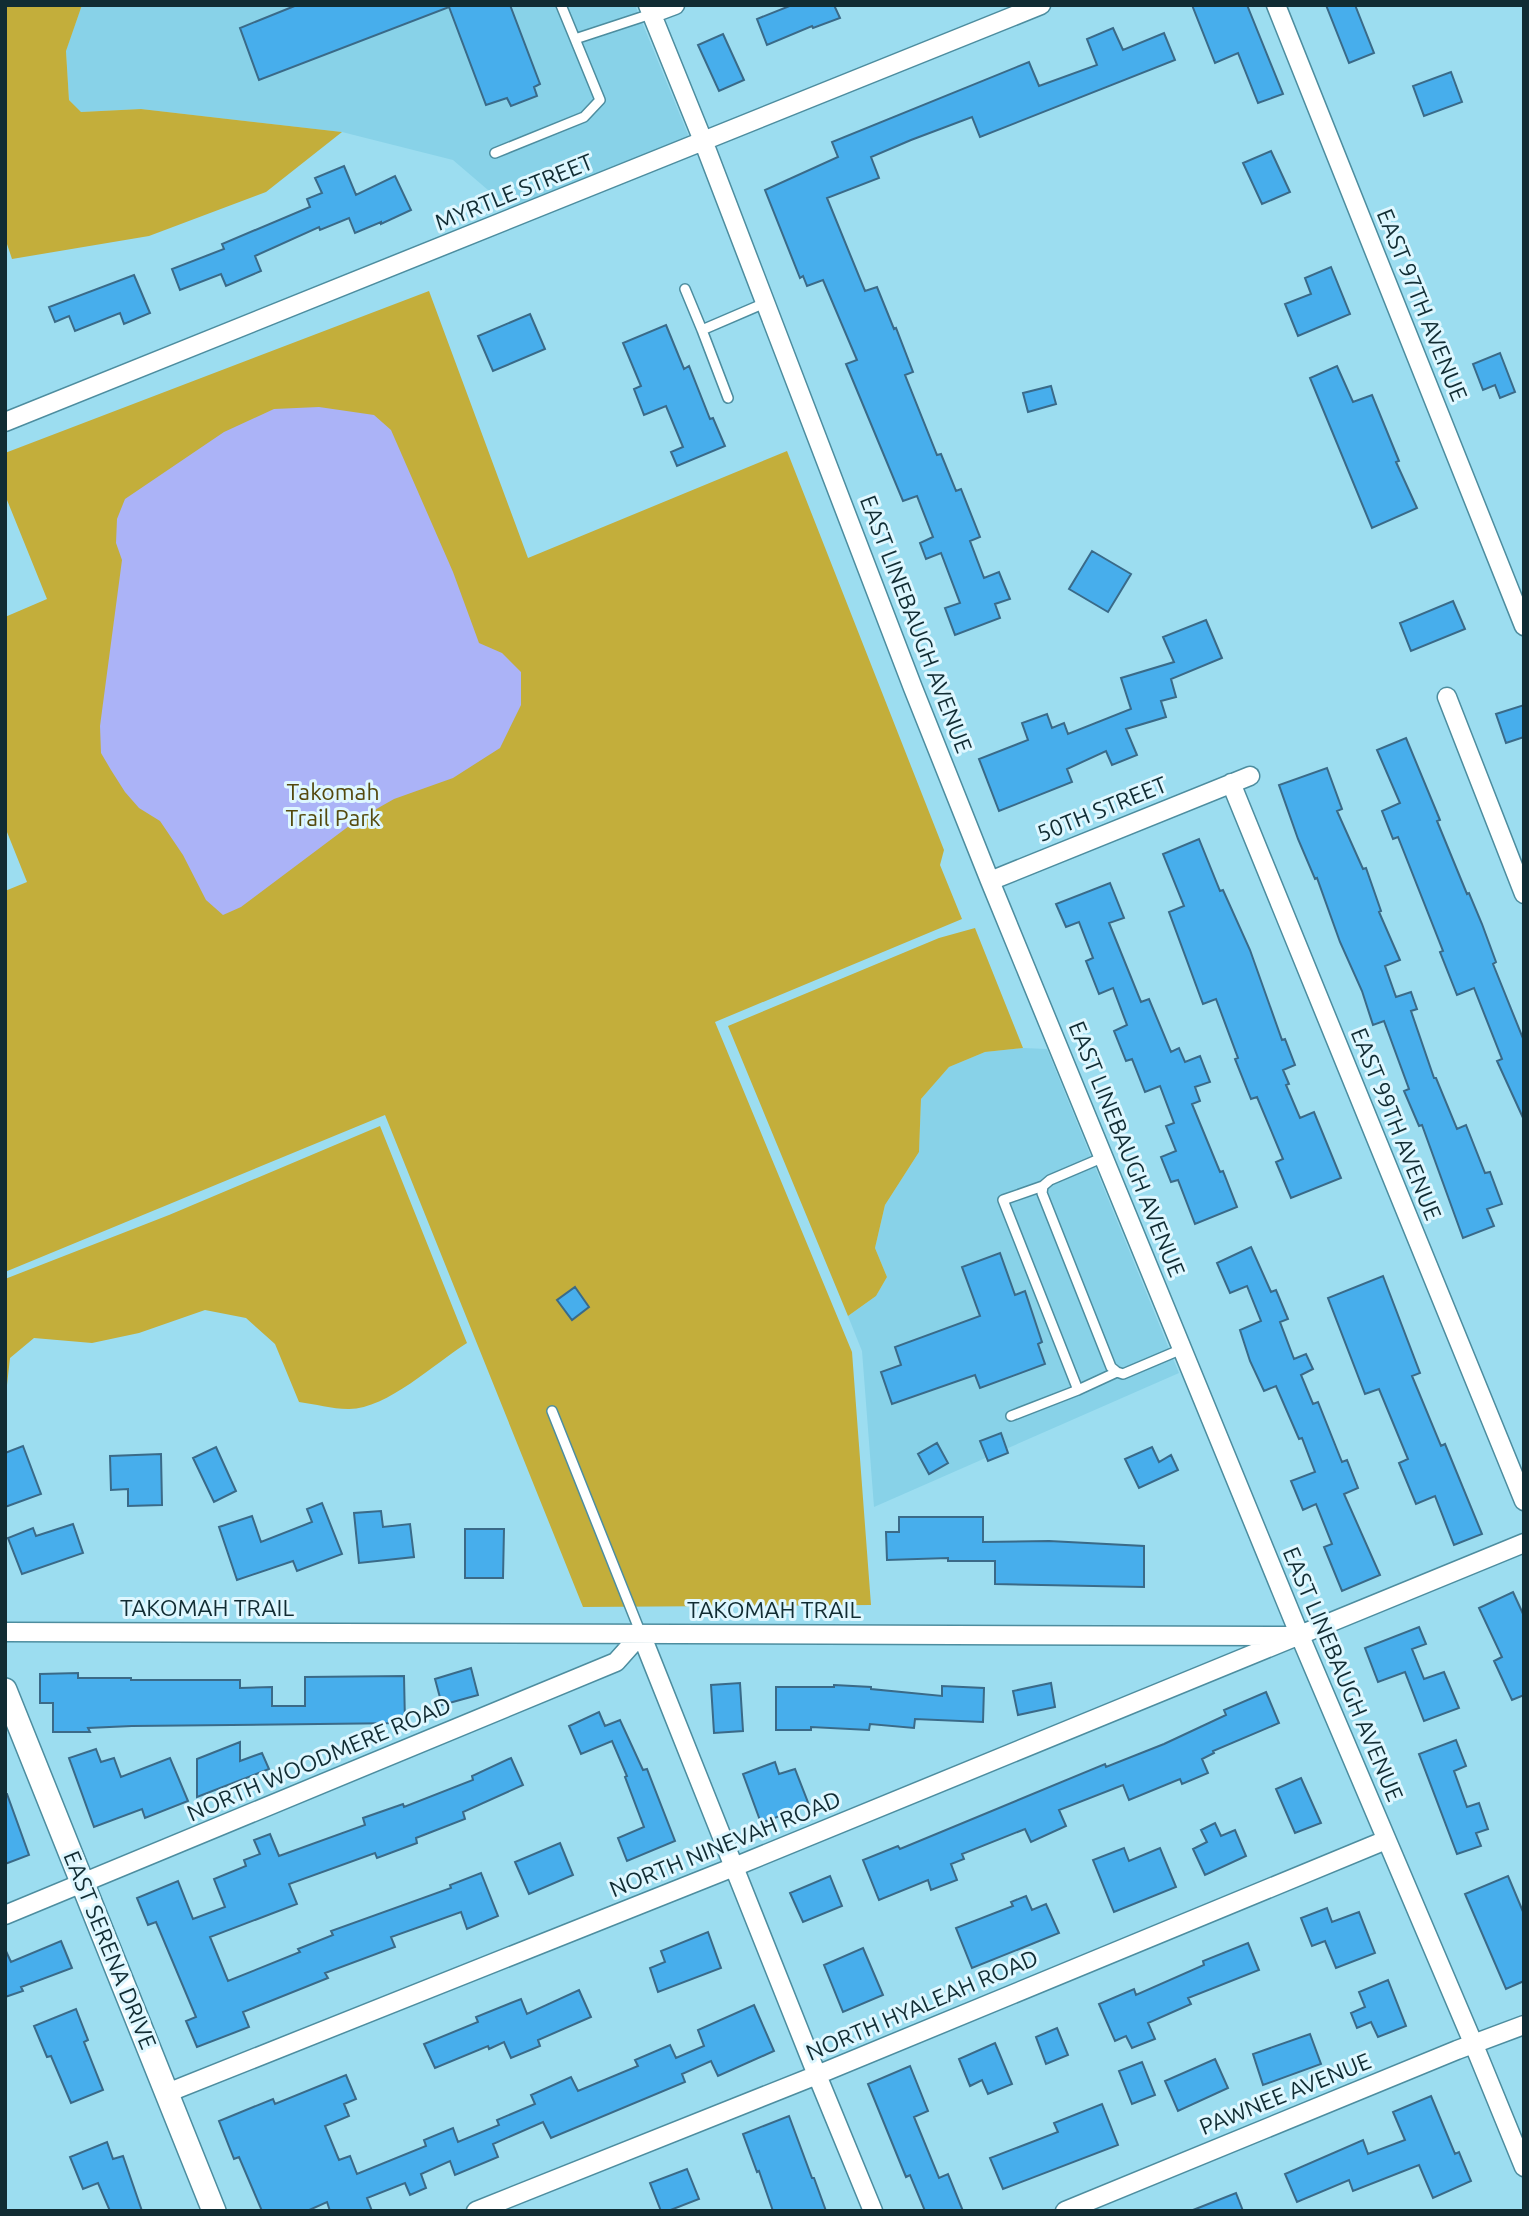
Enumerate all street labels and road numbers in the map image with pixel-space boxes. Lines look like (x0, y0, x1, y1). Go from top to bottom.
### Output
street label: MYRTLE STREET (431, 148, 597, 235)
street label: EAST 97TH AVENUE (1372, 205, 1472, 405)
street label: EAST LINEBAUGH AVENUE (856, 492, 977, 756)
street label: 50TH STREET (1033, 771, 1171, 846)
street label: EAST LINEBAUGH AVENUE (1065, 1017, 1190, 1280)
street label: EAST 99TH AVENUE (1346, 1024, 1446, 1224)
street label: EAST LINEBAUGH AVENUE (1279, 1543, 1408, 1805)
street label: TAKOMAH TRAIL (120, 1595, 294, 1620)
street label: TAKOMAH TRAIL (687, 1597, 861, 1622)
street label: NORTH WOODMERE ROAD (183, 1691, 455, 1826)
street label: NORTH NINEVAH ROAD (606, 1786, 844, 1901)
street label: EAST SERENA DRIVE (59, 1847, 162, 2053)
street label: NORTH HYALEAH ROAD (802, 1944, 1042, 2065)
street label: PAWNEE AVENUE (1196, 2048, 1374, 2139)

